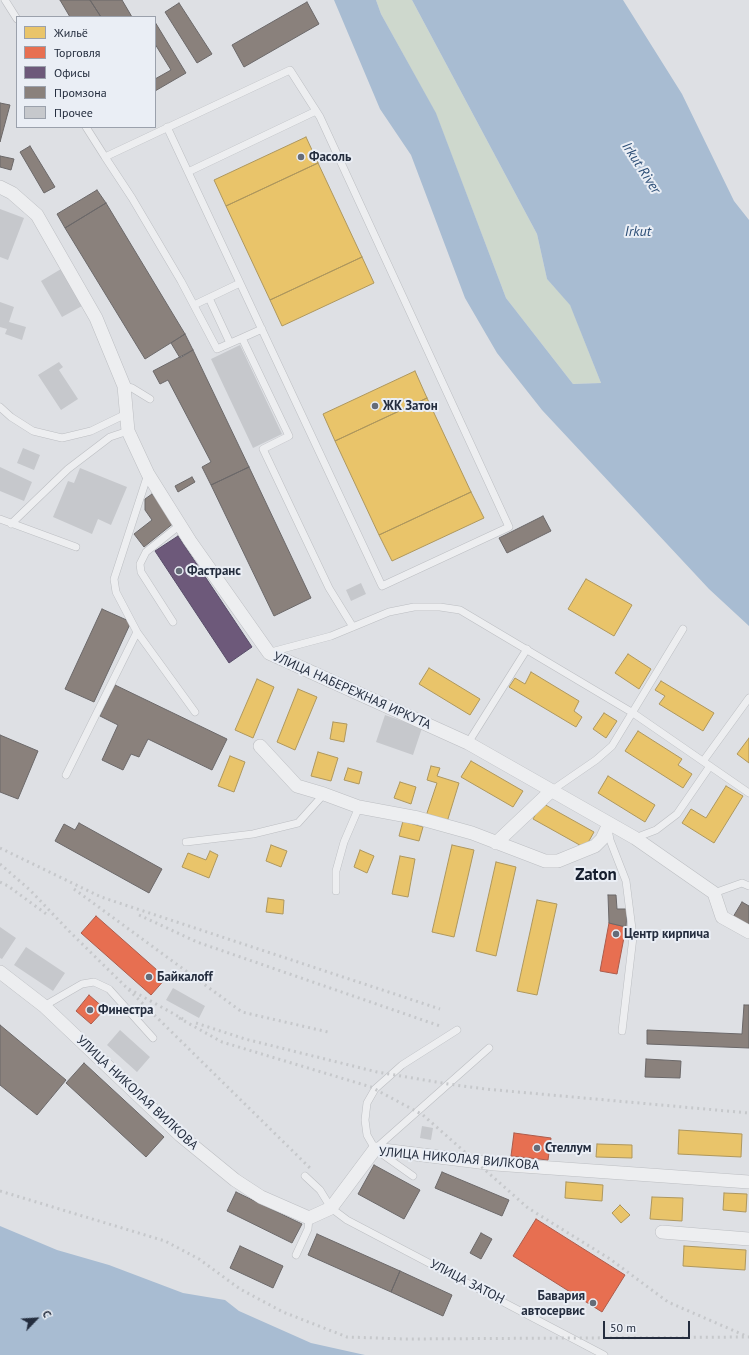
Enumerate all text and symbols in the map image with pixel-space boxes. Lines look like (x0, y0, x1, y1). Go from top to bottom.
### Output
legend (16, 16, 156, 128)
text: Жильё (54, 25, 88, 40)
text: Торговля (54, 45, 100, 60)
text: Офисы (54, 65, 90, 80)
text: Промзона (54, 85, 107, 100)
text: Прочее (54, 105, 93, 120)
water label: Irkut River (618, 139, 664, 197)
place label: Фасоль (309, 149, 351, 165)
marker: Фасоль (296, 152, 306, 162)
water label: Irkut (625, 224, 651, 240)
place label: ЖК Затон (383, 398, 438, 414)
marker: ЖК Затон (370, 401, 380, 411)
place label: Фастранс (187, 563, 241, 579)
marker: Фастранс (174, 566, 184, 576)
street label: УЛИЦА НАБЕРЕЖНАЯ ИРКУТА (271, 649, 433, 733)
district label: Zaton (575, 865, 617, 885)
place label: Центр кирпича (624, 926, 709, 942)
marker: Центр кирпича (611, 929, 621, 939)
place label: Байкалoff (157, 969, 213, 985)
marker: Байкалoff (144, 972, 154, 982)
place label: Финестра (98, 1002, 153, 1018)
marker: Финестра (85, 1005, 95, 1015)
street label: УЛИЦА НИКОЛАЯ ВИЛКОВА (73, 1032, 201, 1154)
place label: Стеллум (545, 1140, 591, 1156)
marker: Стеллум (532, 1143, 542, 1153)
street label: УЛИЦА НИКОЛАЯ ВИЛКОВА (378, 1144, 540, 1174)
street label: УЛИЦА ЗАТОН (427, 1256, 507, 1308)
place label: Бавария автосервис (521, 1288, 585, 1319)
marker: Бавария автосервис (588, 1298, 598, 1308)
north arrow (16, 1299, 56, 1339)
text: С (39, 1308, 55, 1320)
scale bar (605, 1313, 692, 1339)
text: 50 m (610, 1320, 636, 1335)

